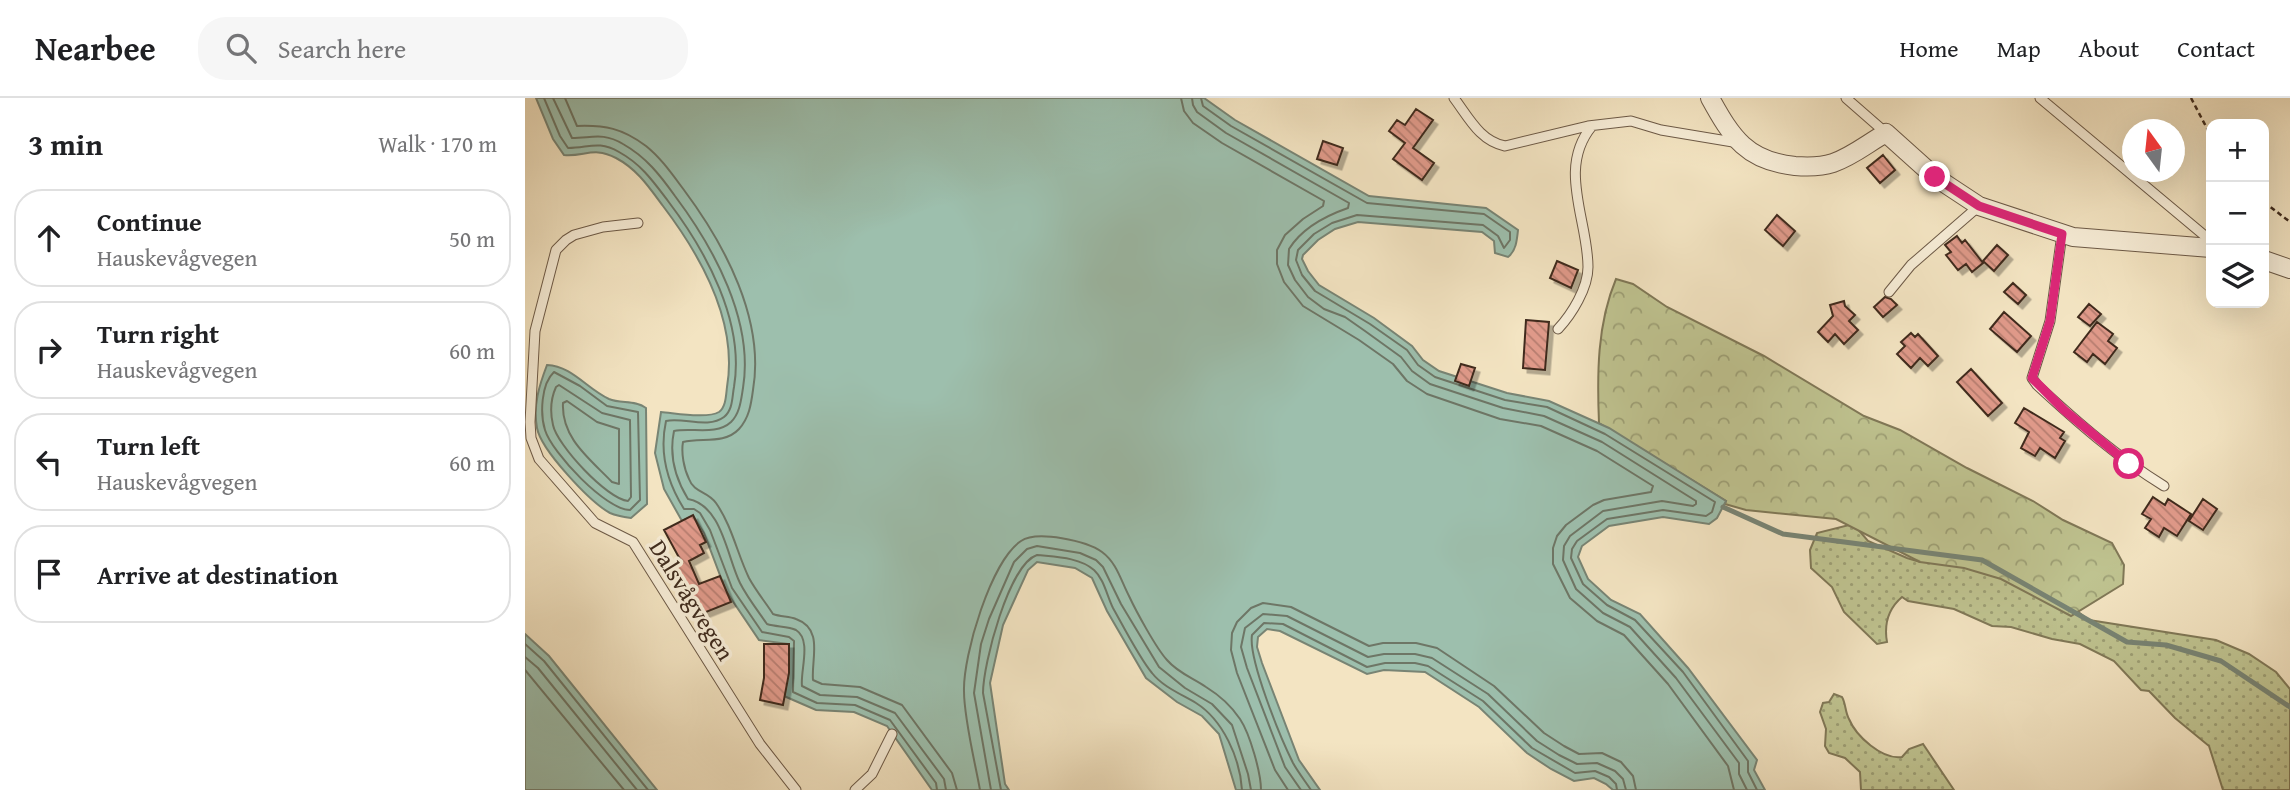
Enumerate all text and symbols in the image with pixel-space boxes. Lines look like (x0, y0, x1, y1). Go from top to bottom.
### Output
search box (198, 17, 688, 80)
text: Nearbee (35, 24, 156, 72)
icon: search (222, 29, 260, 67)
text: Search here (278, 29, 406, 68)
text: Home (1900, 31, 1959, 66)
text: Map (1997, 31, 2041, 66)
text: About (2079, 31, 2139, 66)
text: Contact (2177, 31, 2255, 66)
north arrow (2122, 119, 2185, 182)
map controls (2206, 119, 2269, 308)
button: + (2206, 119, 2269, 182)
text: 3 min (28, 122, 103, 166)
text: Walk · 170 m (378, 127, 497, 160)
route end (1919, 161, 1950, 192)
button: − (2206, 182, 2269, 245)
text: Continue (97, 202, 202, 241)
icon: ahead (30, 219, 68, 257)
text: 50 m (449, 222, 495, 255)
text: Hauskevågvegen (97, 241, 257, 274)
button: layers (2206, 245, 2269, 308)
text: Turn right (97, 314, 219, 353)
icon: right (30, 331, 68, 369)
text: 60 m (449, 334, 495, 367)
text: Hauskevågvegen (97, 353, 257, 386)
text: Turn left (97, 426, 200, 465)
icon: left (30, 443, 68, 481)
text: 60 m (449, 446, 495, 479)
route start (2113, 448, 2144, 479)
text: Hauskevågvegen (97, 465, 257, 498)
street label: Dalsvågvegen (641, 533, 743, 668)
icon: arrive (30, 555, 68, 593)
text: Arrive at destination (97, 555, 338, 594)

